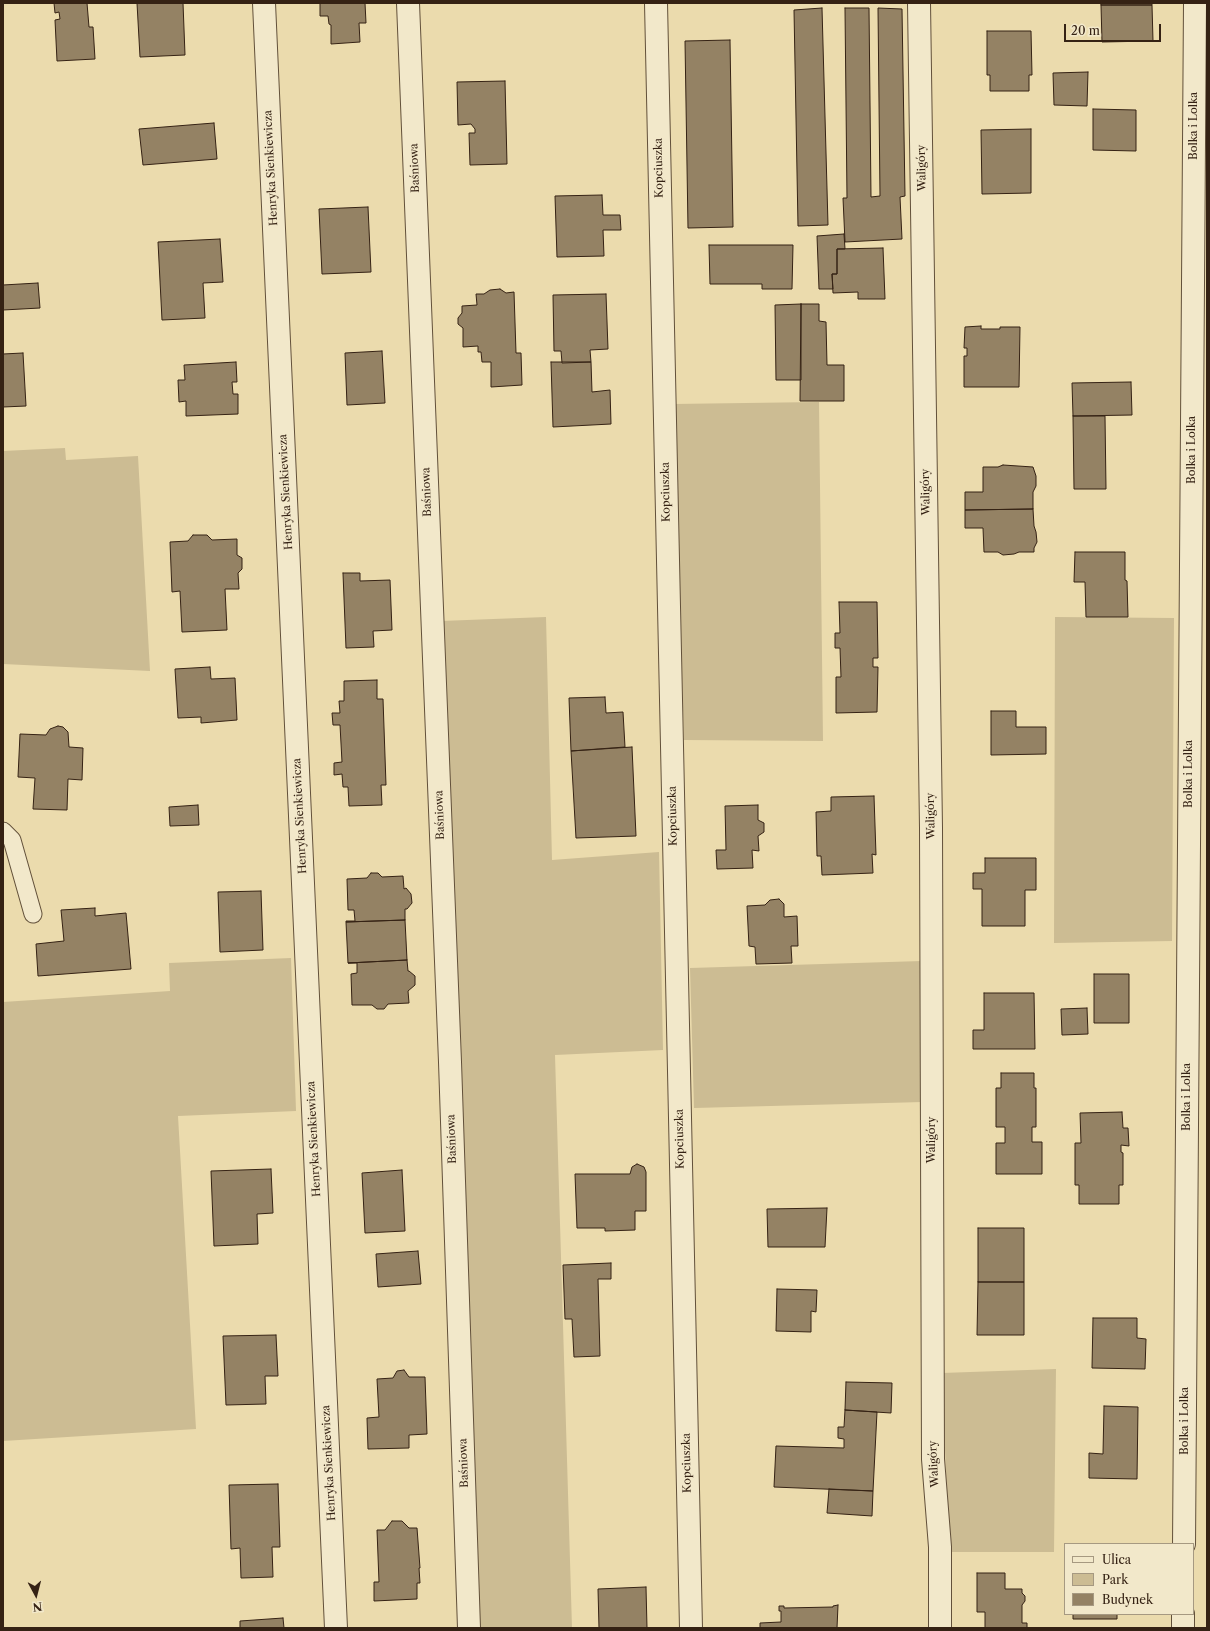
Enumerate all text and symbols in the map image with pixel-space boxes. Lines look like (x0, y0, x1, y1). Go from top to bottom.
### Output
scale bar (1066, 16, 1163, 42)
text: 20 m (1071, 23, 1100, 38)
street label: Bolka i Lolka (1187, 92, 1201, 160)
street label: Henryka Sienkiewicza (261, 110, 281, 226)
street label: Kopciuszka (652, 138, 666, 198)
street label: Baśniowa (408, 143, 422, 193)
street label: Waligóry (915, 145, 929, 191)
street label: Bolka i Lolka (1185, 416, 1199, 484)
street label: Henryka Sienkiewicza (276, 434, 296, 550)
street label: Kopciuszka (659, 462, 673, 522)
street label: Baśniowa (420, 467, 434, 517)
street label: Waligóry (919, 469, 933, 515)
street label: Bolka i Lolka (1182, 740, 1196, 808)
street label: Henryka Sienkiewicza (290, 758, 310, 874)
street label: Kopciuszka (666, 786, 680, 846)
street label: Baśniowa (433, 790, 447, 840)
street label: Waligóry (924, 793, 938, 839)
street label: Bolka i Lolka (1180, 1063, 1194, 1131)
street label: Henryka Sienkiewicza (304, 1081, 324, 1197)
street label: Kopciuszka (673, 1109, 687, 1169)
street label: Baśniowa (445, 1114, 459, 1164)
street label: Waligóry (925, 1117, 939, 1163)
street label: Bolka i Lolka (1178, 1387, 1192, 1455)
street label: Henryka Sienkiewicza (319, 1405, 339, 1521)
street label: Kopciuszka (680, 1433, 694, 1493)
street label: Baśniowa (457, 1438, 471, 1488)
street label: Waligóry (926, 1440, 942, 1488)
legend (1064, 1543, 1194, 1615)
text: Ulica (1102, 1552, 1131, 1567)
text: Park (1102, 1572, 1128, 1587)
north arrow (16, 1575, 56, 1615)
text: Budynek (1102, 1592, 1153, 1607)
text: N (32, 1599, 43, 1614)

